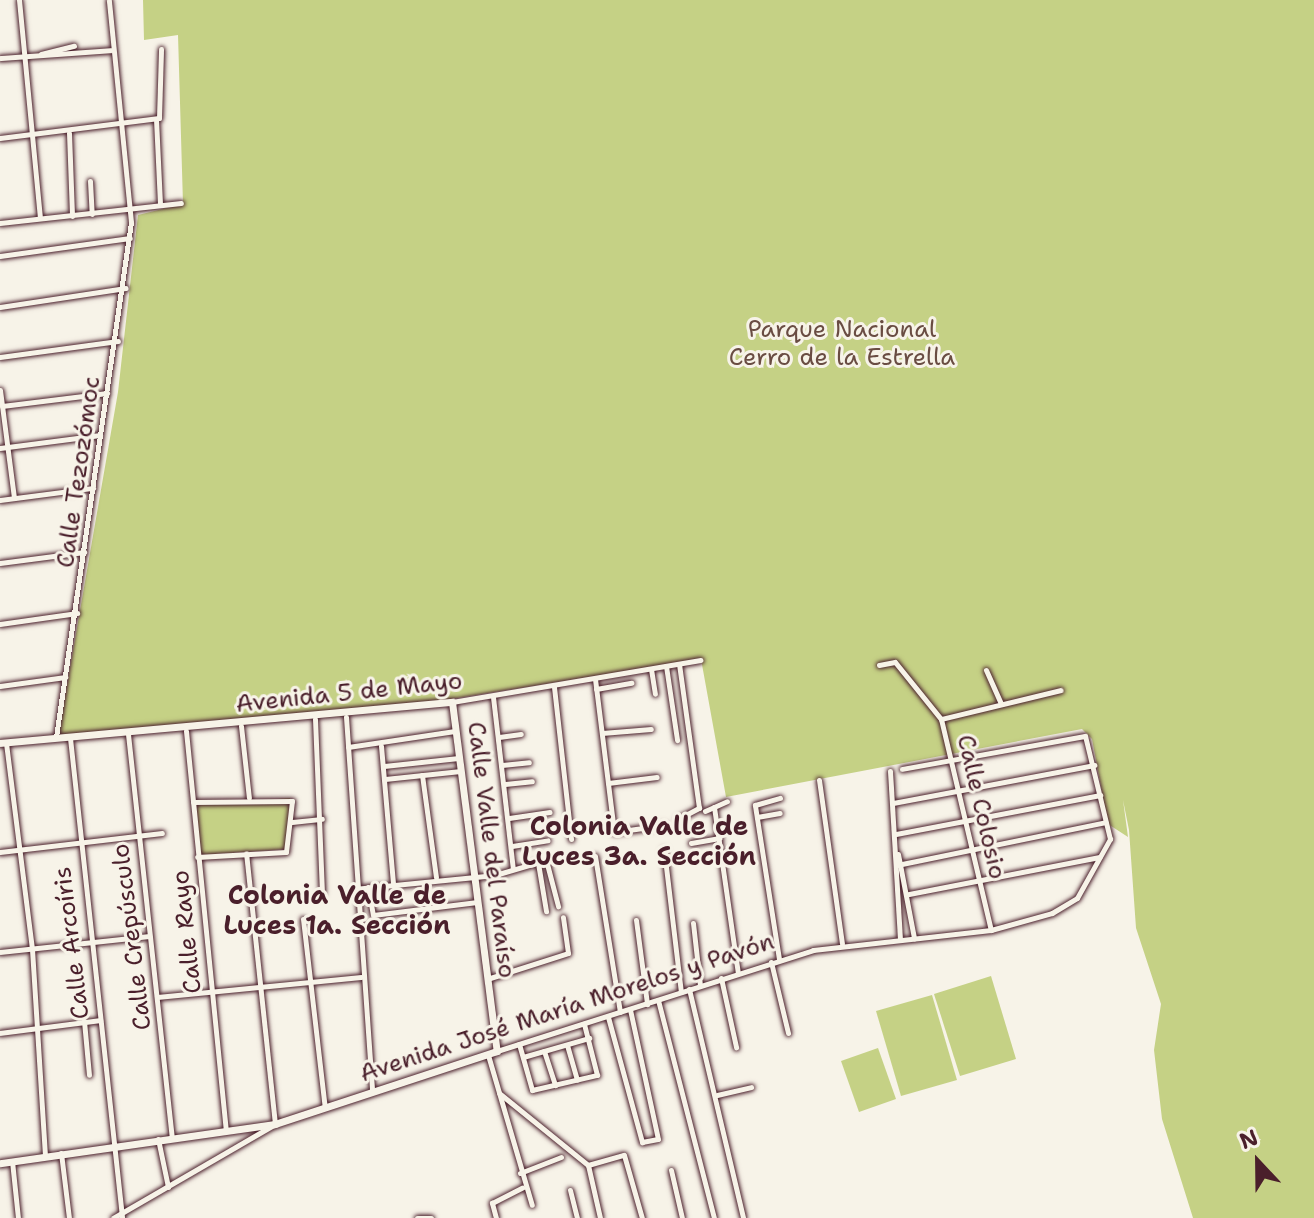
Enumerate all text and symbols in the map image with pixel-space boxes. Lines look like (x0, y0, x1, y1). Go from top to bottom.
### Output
park label: Parque Nacional Cerro de la Estrella (729, 316, 955, 372)
street label: Calle Tezozómoc (51, 374, 107, 570)
street label: Avenida 5 de Mayo (234, 667, 464, 719)
street label: Calle Valle del Paraíso (461, 720, 521, 980)
street label: Calle Colosio (950, 732, 1012, 882)
district label: Colonia Valle de Luces 3a. Sección (522, 810, 756, 872)
street label: Calle Crepúsculo (106, 842, 158, 1032)
street label: Calle Arcoíris (48, 865, 96, 1021)
street label: Calle Rayo (166, 869, 208, 995)
district label: Colonia Valle de Luces 1a. Sección (224, 879, 450, 940)
street label: Avenida José María Morelos y Pavón (356, 927, 778, 1089)
north arrow (1218, 1122, 1298, 1202)
text: N (1235, 1123, 1262, 1156)

